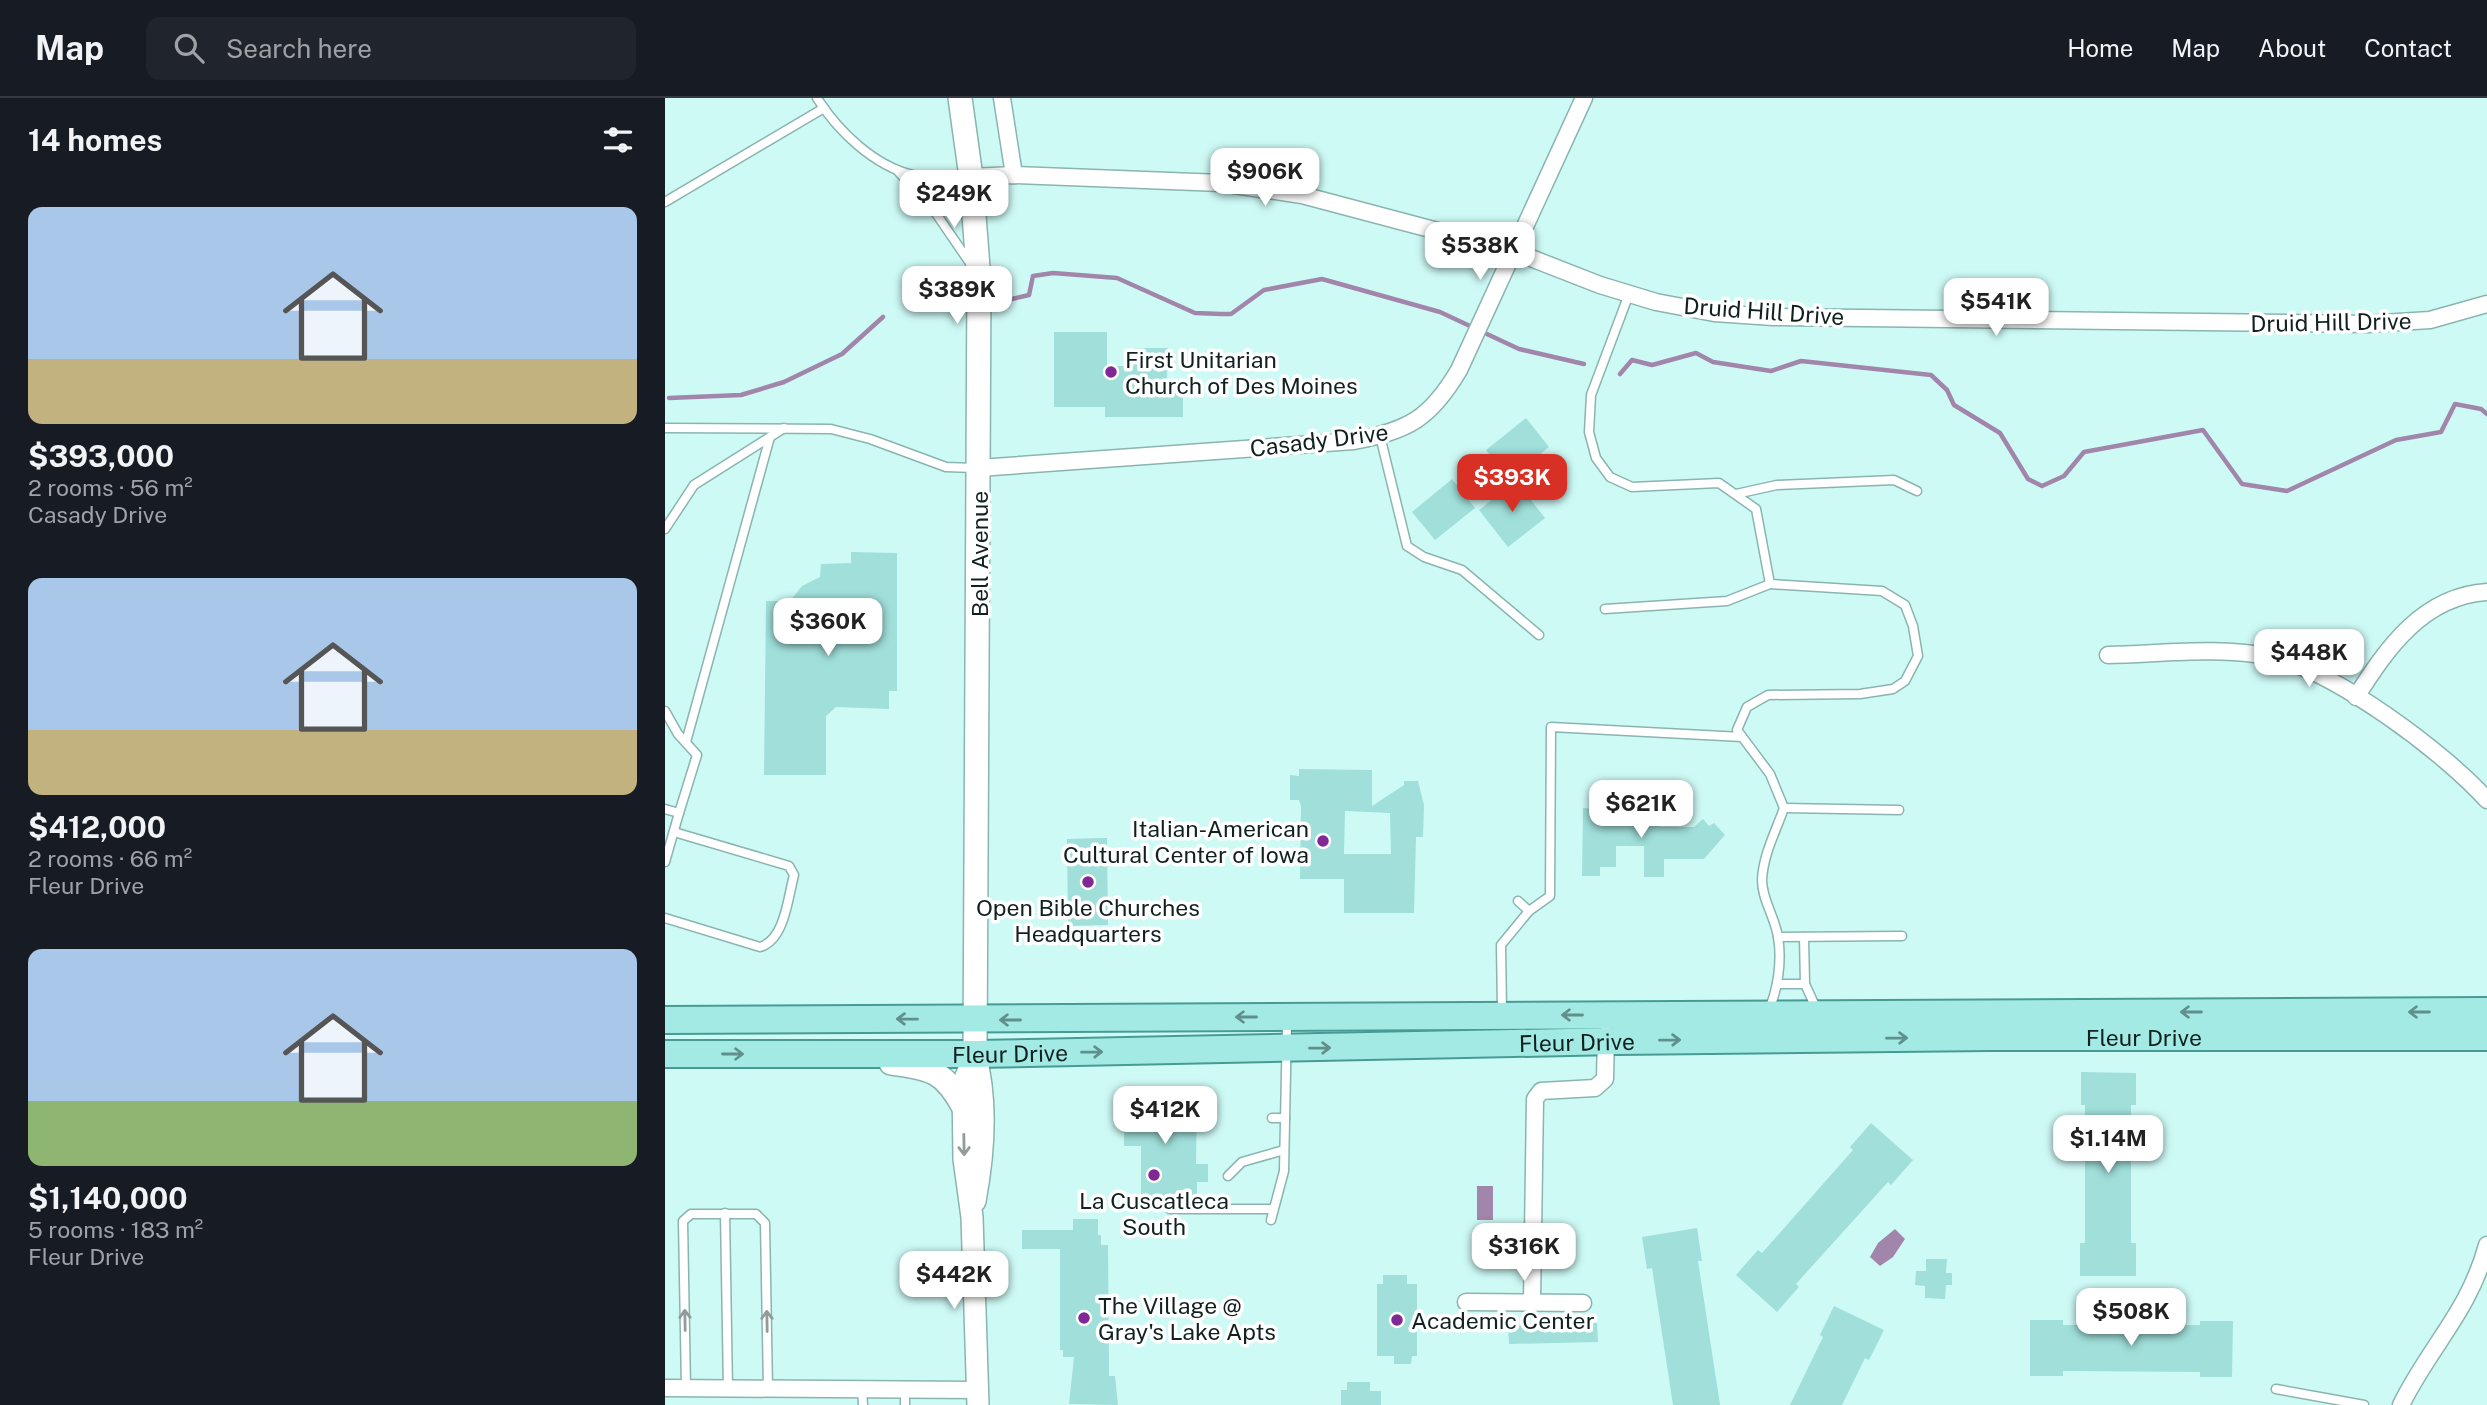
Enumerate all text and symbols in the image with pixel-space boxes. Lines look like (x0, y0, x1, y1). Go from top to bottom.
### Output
search box (146, 17, 636, 80)
text: Map (35, 29, 104, 67)
icon: search (170, 29, 208, 67)
text: Search here (226, 33, 372, 64)
text: Home (2067, 34, 2133, 62)
text: Map (2171, 34, 2220, 62)
text: About (2258, 34, 2326, 62)
text: Contact (2364, 34, 2452, 62)
icon: filters (599, 121, 637, 159)
text: 14 homes (28, 122, 162, 158)
pin: $906K (1216, 148, 1314, 208)
text: $906K (1226, 157, 1304, 184)
pin: $249K (905, 170, 1003, 230)
text: $249K (916, 179, 993, 206)
pin: $538K (1431, 222, 1529, 282)
text: $538K (1441, 231, 1519, 258)
icon: home (270, 253, 396, 379)
pin: $389K (908, 266, 1006, 326)
text: $389K (918, 275, 996, 302)
pin: $541K (1947, 278, 2045, 338)
text: $541K (1960, 287, 2032, 314)
street label: Druid Hill Drive (1683, 292, 1845, 330)
street label: Druid Hill Drive (2250, 307, 2412, 337)
place label: First Unitarian Church of Des Moines (1125, 346, 1358, 399)
marker: First Unitarian Church of Des Moines (1103, 364, 1119, 380)
street label: Casady Drive (1248, 418, 1390, 462)
text: $393,000 (28, 438, 174, 474)
pin: $393K (1463, 454, 1561, 514)
text: $393K (1473, 463, 1551, 490)
text: 2 rooms · 56 m² (28, 474, 193, 501)
street label: Bell Avenue (966, 491, 993, 617)
text: Casady Drive (28, 501, 167, 528)
pin: $360K (779, 598, 877, 658)
text: $360K (789, 607, 867, 634)
icon: home (270, 624, 396, 750)
pin: $448K (2260, 630, 2358, 689)
text: $448K (2270, 638, 2348, 665)
pin: $621K (1592, 780, 1690, 840)
text: $621K (1605, 789, 1677, 816)
text: $412,000 (28, 809, 166, 845)
place label: Italian-American Cultural Center of Iowa (1063, 815, 1309, 868)
marker: Italian-American Cultural Center of Iowa (1315, 833, 1331, 849)
text: 2 rooms · 66 m² (28, 845, 192, 872)
text: Fleur Drive (28, 872, 144, 899)
marker: Open Bible Churches Headquarters (1080, 874, 1096, 890)
place label: Open Bible Churches Headquarters (976, 894, 1200, 947)
icon: home (270, 995, 396, 1121)
one-way arrow (2180, 1005, 2203, 1019)
one-way arrow (2408, 1005, 2431, 1019)
one-way arrow (1561, 1008, 1584, 1022)
one-way arrow (1235, 1010, 1258, 1024)
one-way arrow (896, 1012, 919, 1026)
one-way arrow (999, 1013, 1022, 1027)
street label: Fleur Drive (2086, 1024, 2202, 1051)
street label: Fleur Drive (1518, 1027, 1635, 1056)
one-way arrow (1885, 1031, 1908, 1045)
one-way arrow (1658, 1034, 1681, 1047)
street label: Fleur Drive (952, 1039, 1068, 1068)
one-way arrow (1308, 1041, 1331, 1054)
one-way arrow (1081, 1045, 1104, 1059)
one-way arrow (721, 1047, 744, 1061)
pin: $412K (1116, 1086, 1214, 1146)
text: $412K (1129, 1095, 1201, 1122)
pin: $1.14M (2051, 1116, 2165, 1175)
text: $1.14M (2069, 1124, 2147, 1151)
one-way arrow (957, 1133, 971, 1156)
marker: La Cuscatleca South (1146, 1167, 1162, 1183)
text: $1,140,000 (28, 1180, 188, 1216)
place label: La Cuscatleca South (1079, 1187, 1229, 1240)
text: 5 rooms · 183 m² (28, 1216, 203, 1243)
pin: $316K (1475, 1224, 1573, 1283)
text: $316K (1488, 1232, 1560, 1259)
text: Fleur Drive (28, 1243, 144, 1270)
pin: $442K (905, 1252, 1003, 1311)
text: $442K (916, 1260, 992, 1287)
pin: $508K (2082, 1288, 2180, 1348)
place label: The Village @ Gray's Lake Apts (1098, 1292, 1276, 1345)
text: $508K (2092, 1297, 2170, 1324)
place label: Academic Center (1411, 1307, 1595, 1334)
one-way arrow (678, 1309, 692, 1332)
one-way arrow (760, 1309, 774, 1332)
marker: The Village @ Gray's Lake Apts (1076, 1310, 1092, 1326)
marker: Academic Center (1389, 1312, 1405, 1328)

